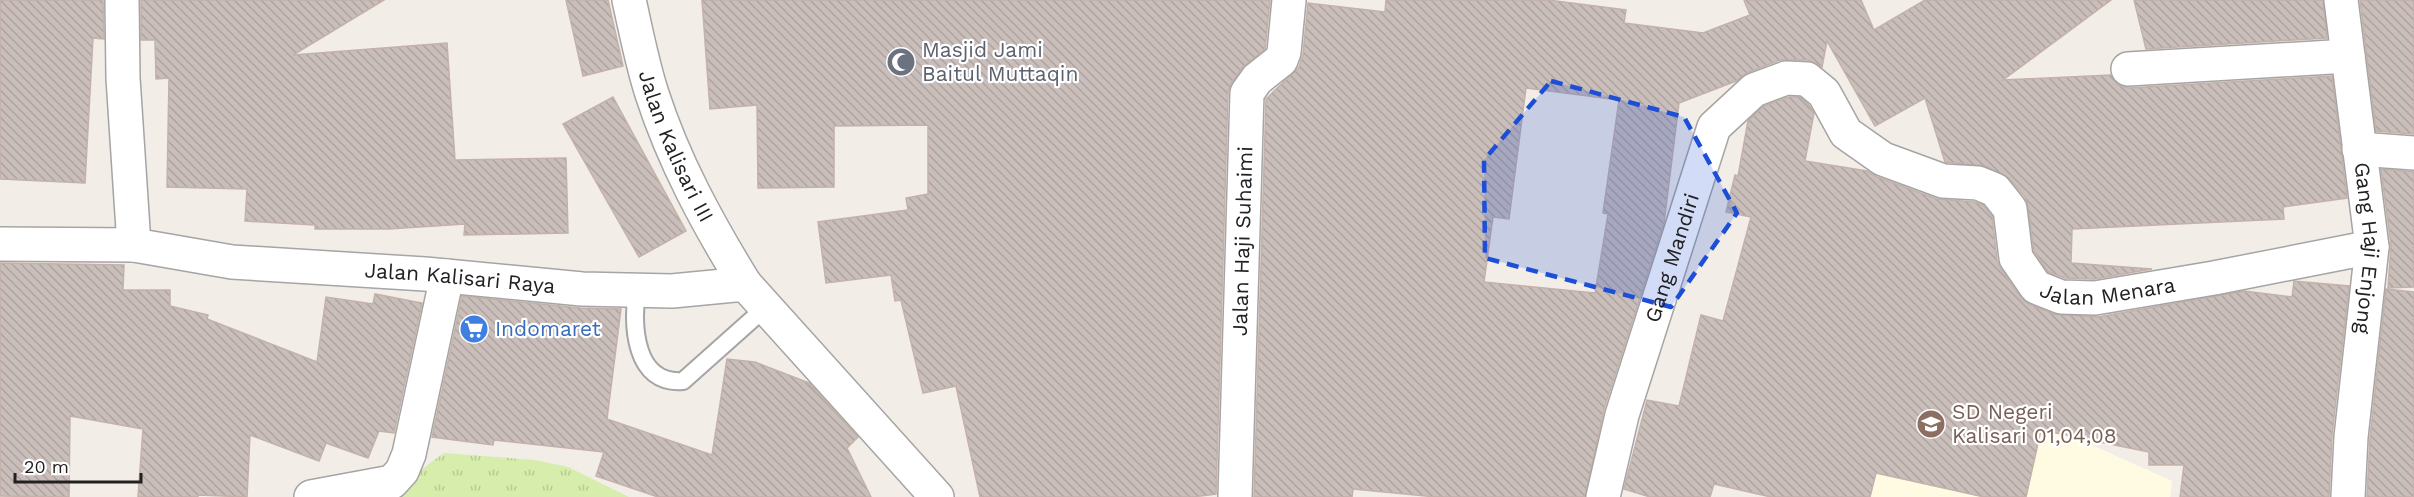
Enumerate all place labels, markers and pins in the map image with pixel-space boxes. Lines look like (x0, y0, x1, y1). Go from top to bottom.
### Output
place label: Masjid Jami Baitul Muttaqin (922, 37, 1078, 86)
mosque icon: Masjid Jami Baitul Muttaqin (885, 46, 917, 78)
supermarket icon: Indomaret (458, 313, 490, 345)
place label: Indomaret (495, 316, 601, 341)
place label: SD Negeri Kalisari 01,04,08 (1952, 399, 2117, 448)
school or university icon: SD Negeri Kalisari 01,04,08 (1915, 408, 1947, 440)

